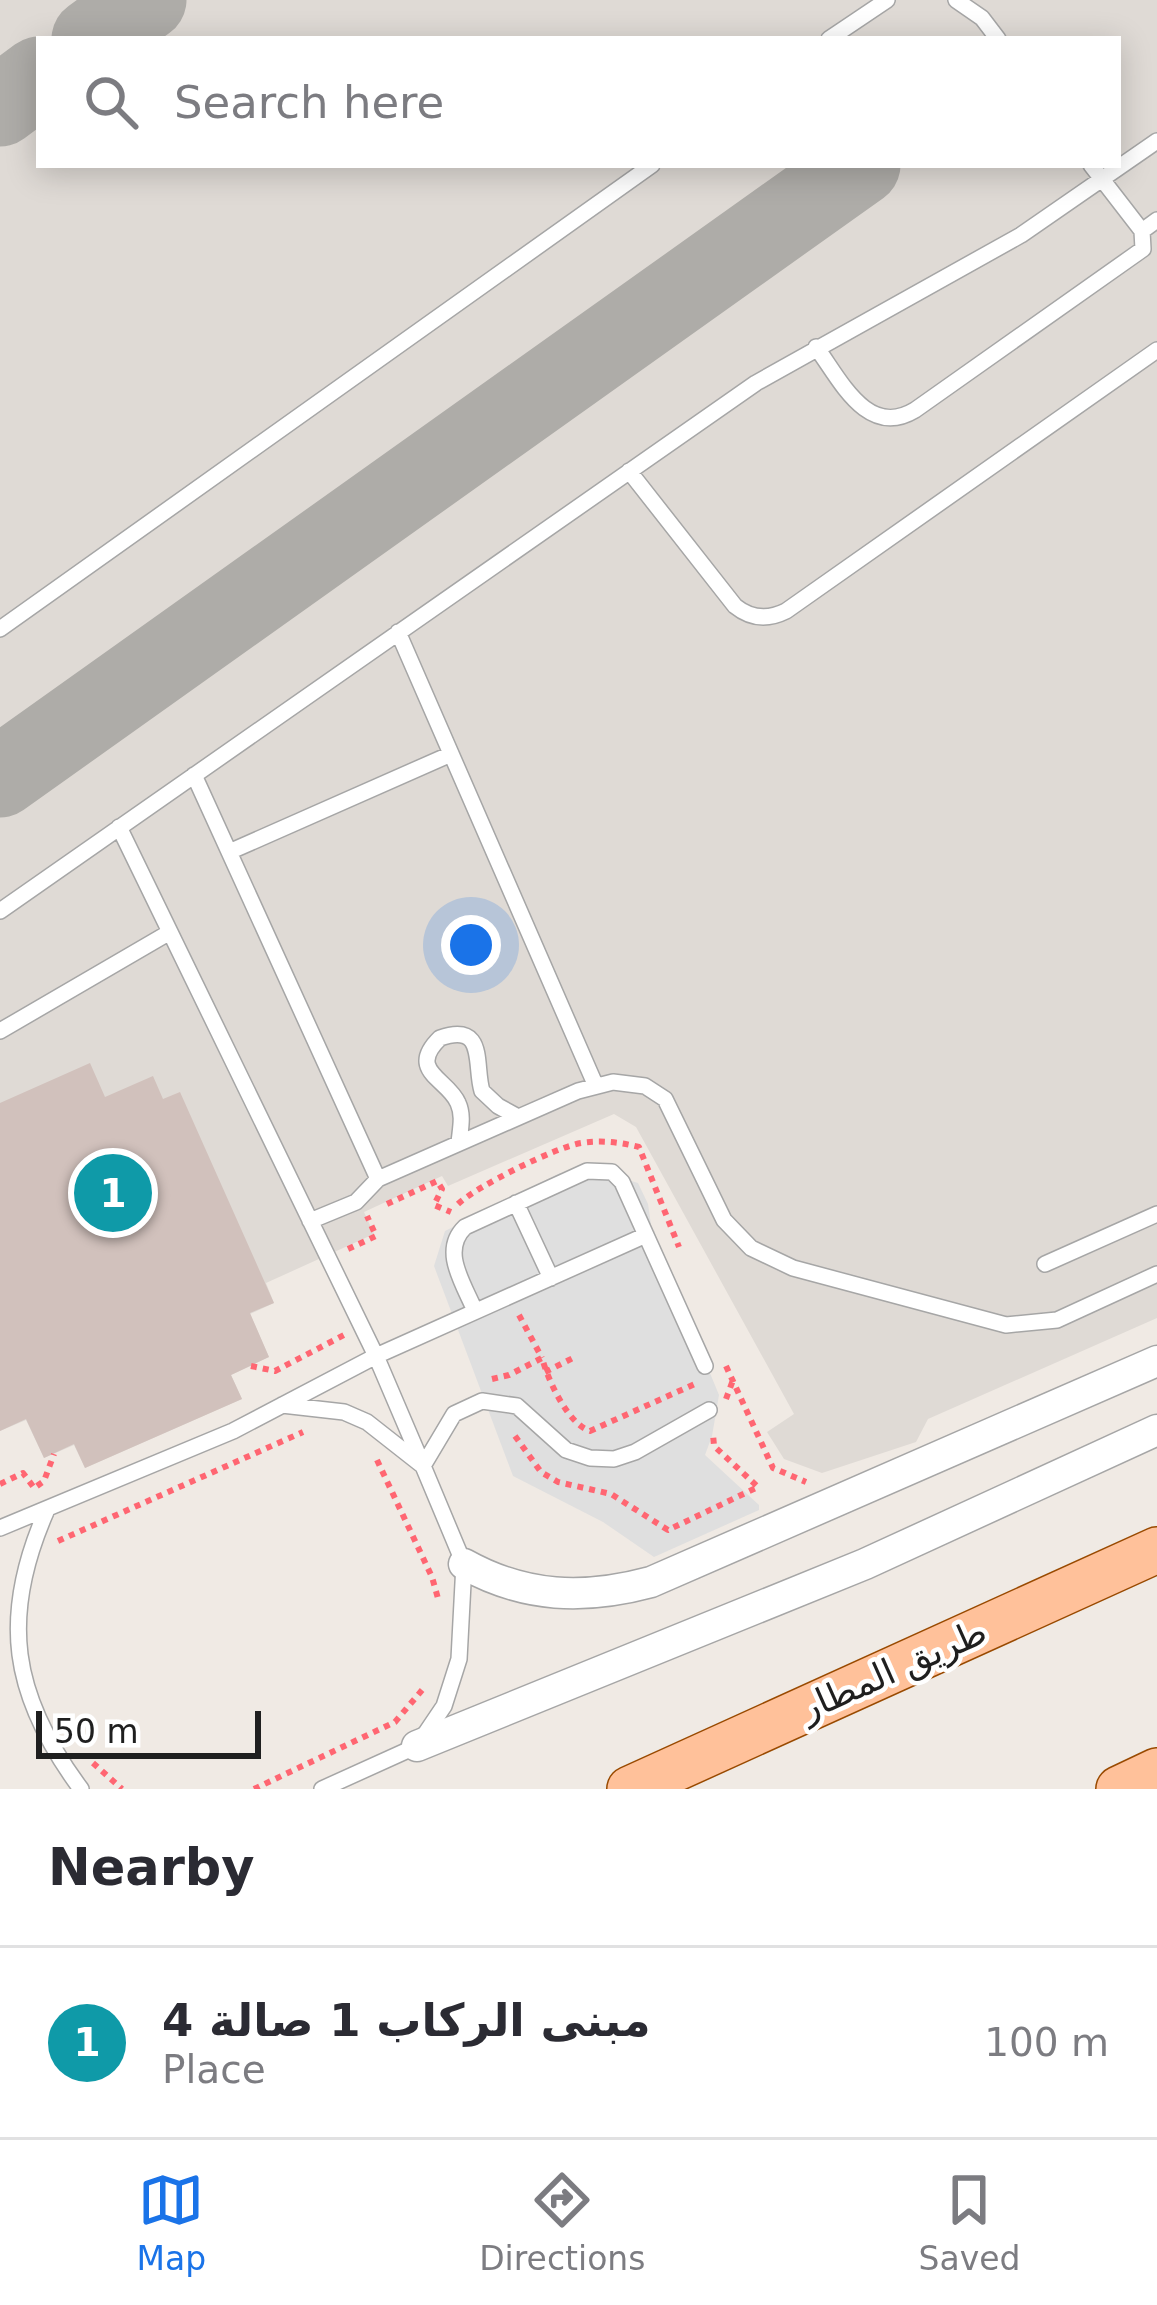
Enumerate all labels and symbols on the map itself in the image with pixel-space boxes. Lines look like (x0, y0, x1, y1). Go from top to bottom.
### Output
your location (441, 915, 501, 975)
pin: 1 (74, 1148, 152, 1238)
street label: طريق المطار (792, 1610, 993, 1731)
scale bar (36, 1705, 261, 1758)

